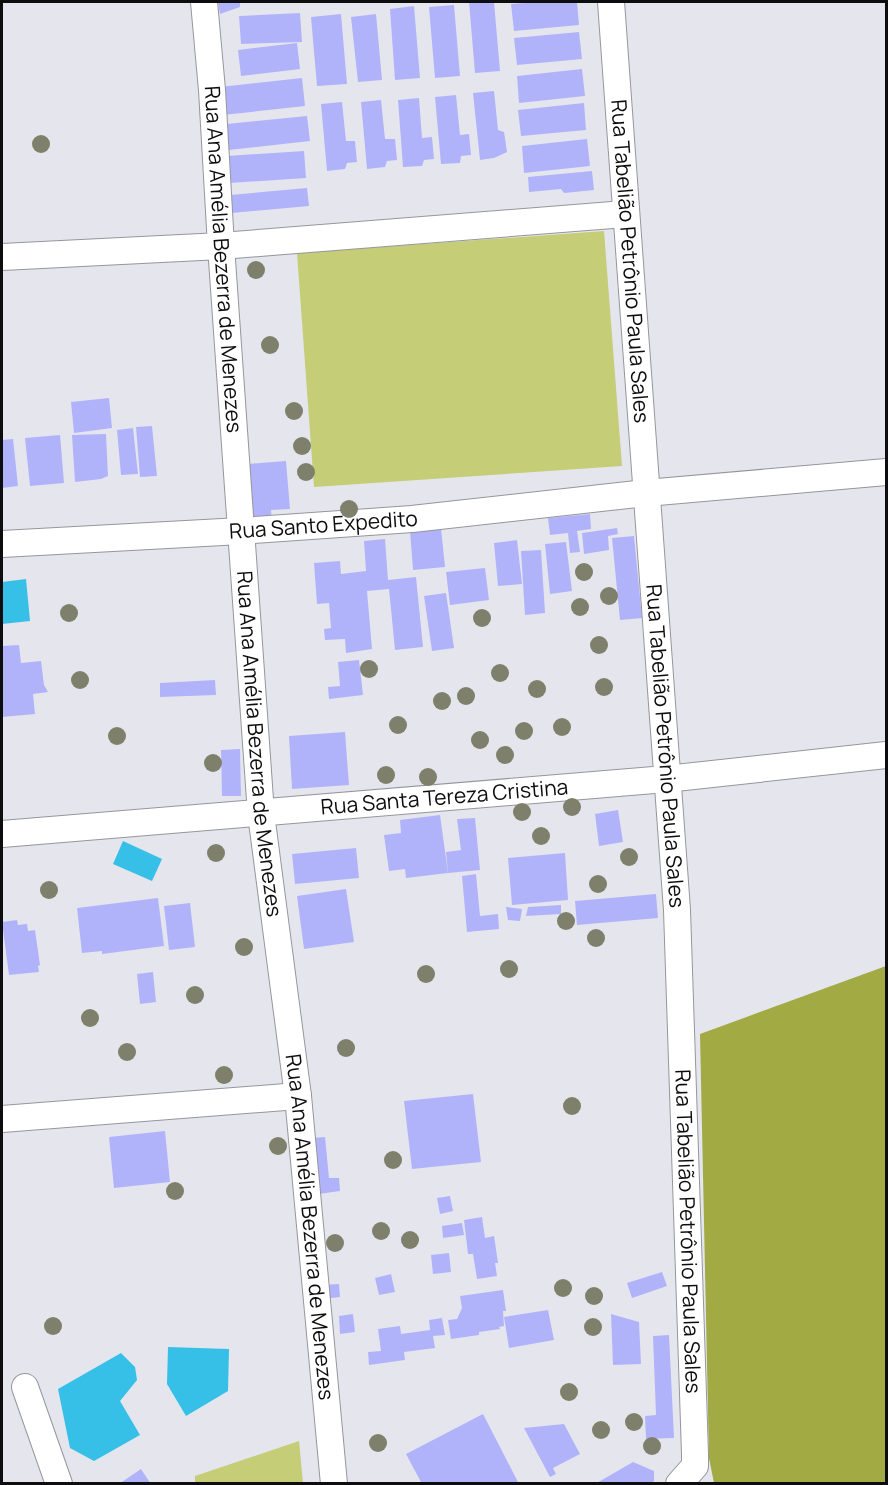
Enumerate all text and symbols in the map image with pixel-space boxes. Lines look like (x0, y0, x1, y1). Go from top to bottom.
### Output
street label: Rua Ana Amélia Bezerra de Menezes (199, 85, 249, 434)
street label: Rua Tabelião Petrônio Paula Sales (605, 99, 657, 424)
street label: Rua Santo Expedito (228, 504, 419, 545)
street label: Rua Ana Amélia Bezerra de Menezes (231, 570, 289, 919)
street label: Rua Tabelião Petrônio Paula Sales (640, 583, 692, 909)
street label: Rua Santa Tereza Cristina (320, 772, 569, 821)
street label: Rua Ana Amélia Bezerra de Menezes (280, 1052, 341, 1401)
street label: Rua Tabelião Petrônio Paula Sales (669, 1069, 708, 1394)

